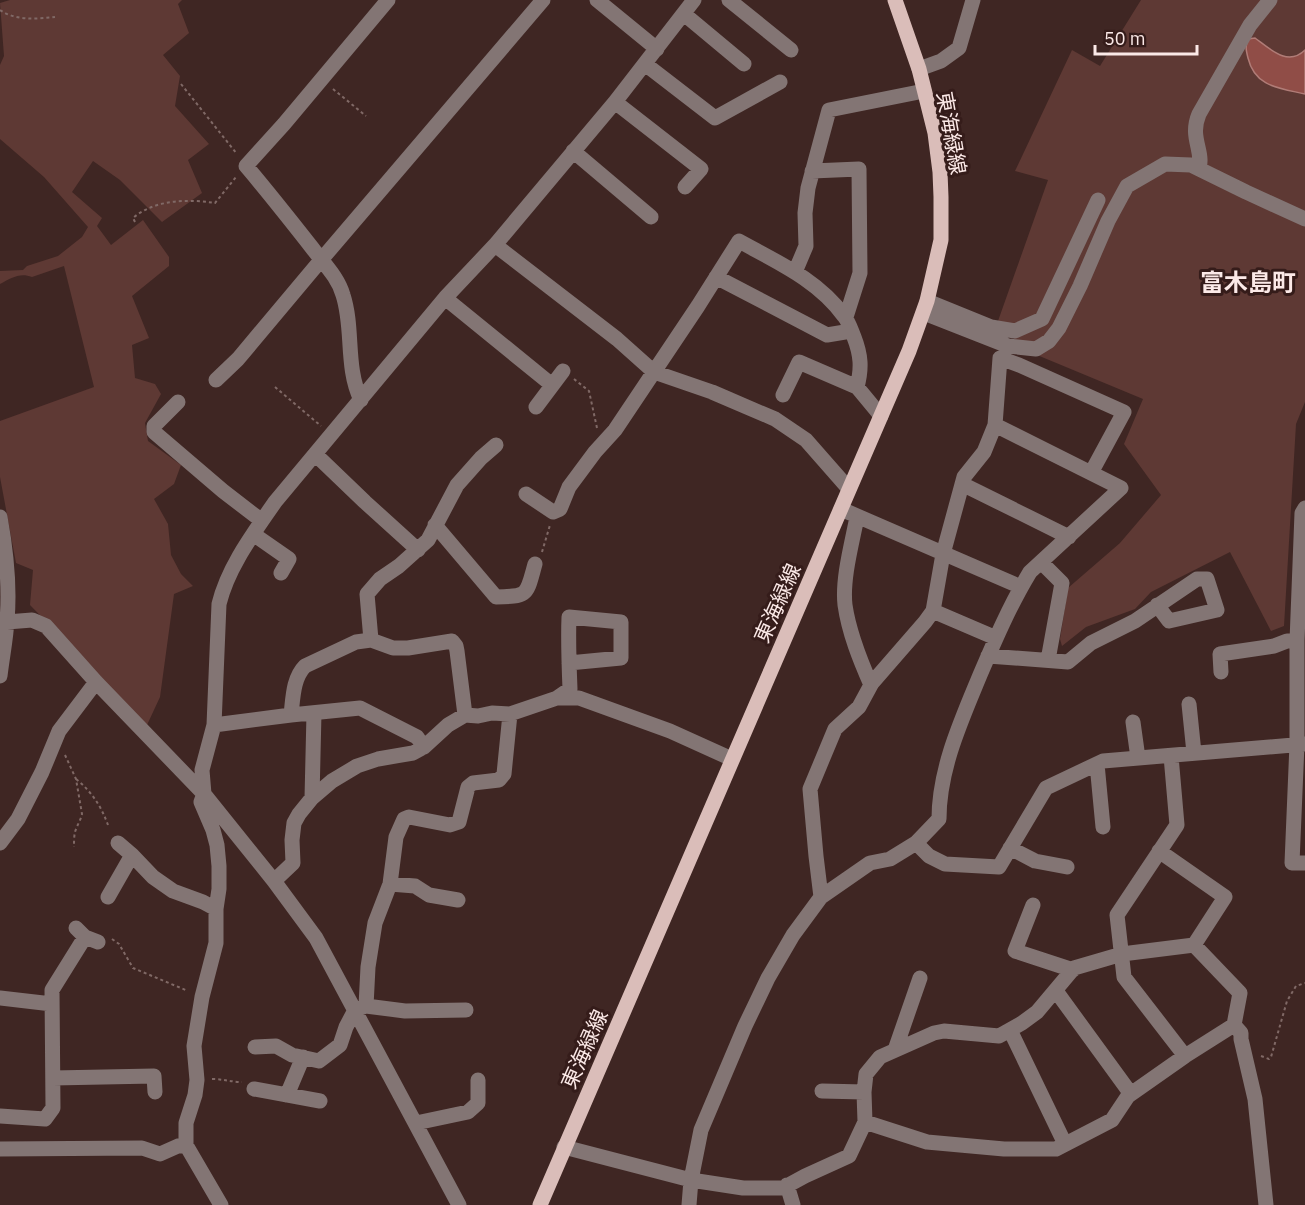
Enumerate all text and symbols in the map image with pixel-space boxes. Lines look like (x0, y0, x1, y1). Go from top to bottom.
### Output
scale bar (1095, 18, 1197, 56)
text: 50 m (1104, 27, 1146, 50)
street label: 東海緑線 (931, 89, 973, 177)
district label: 富木島町 (1200, 266, 1296, 298)
street label: 東海緑線 (747, 559, 807, 647)
street label: 東海緑線 (554, 1005, 614, 1093)

